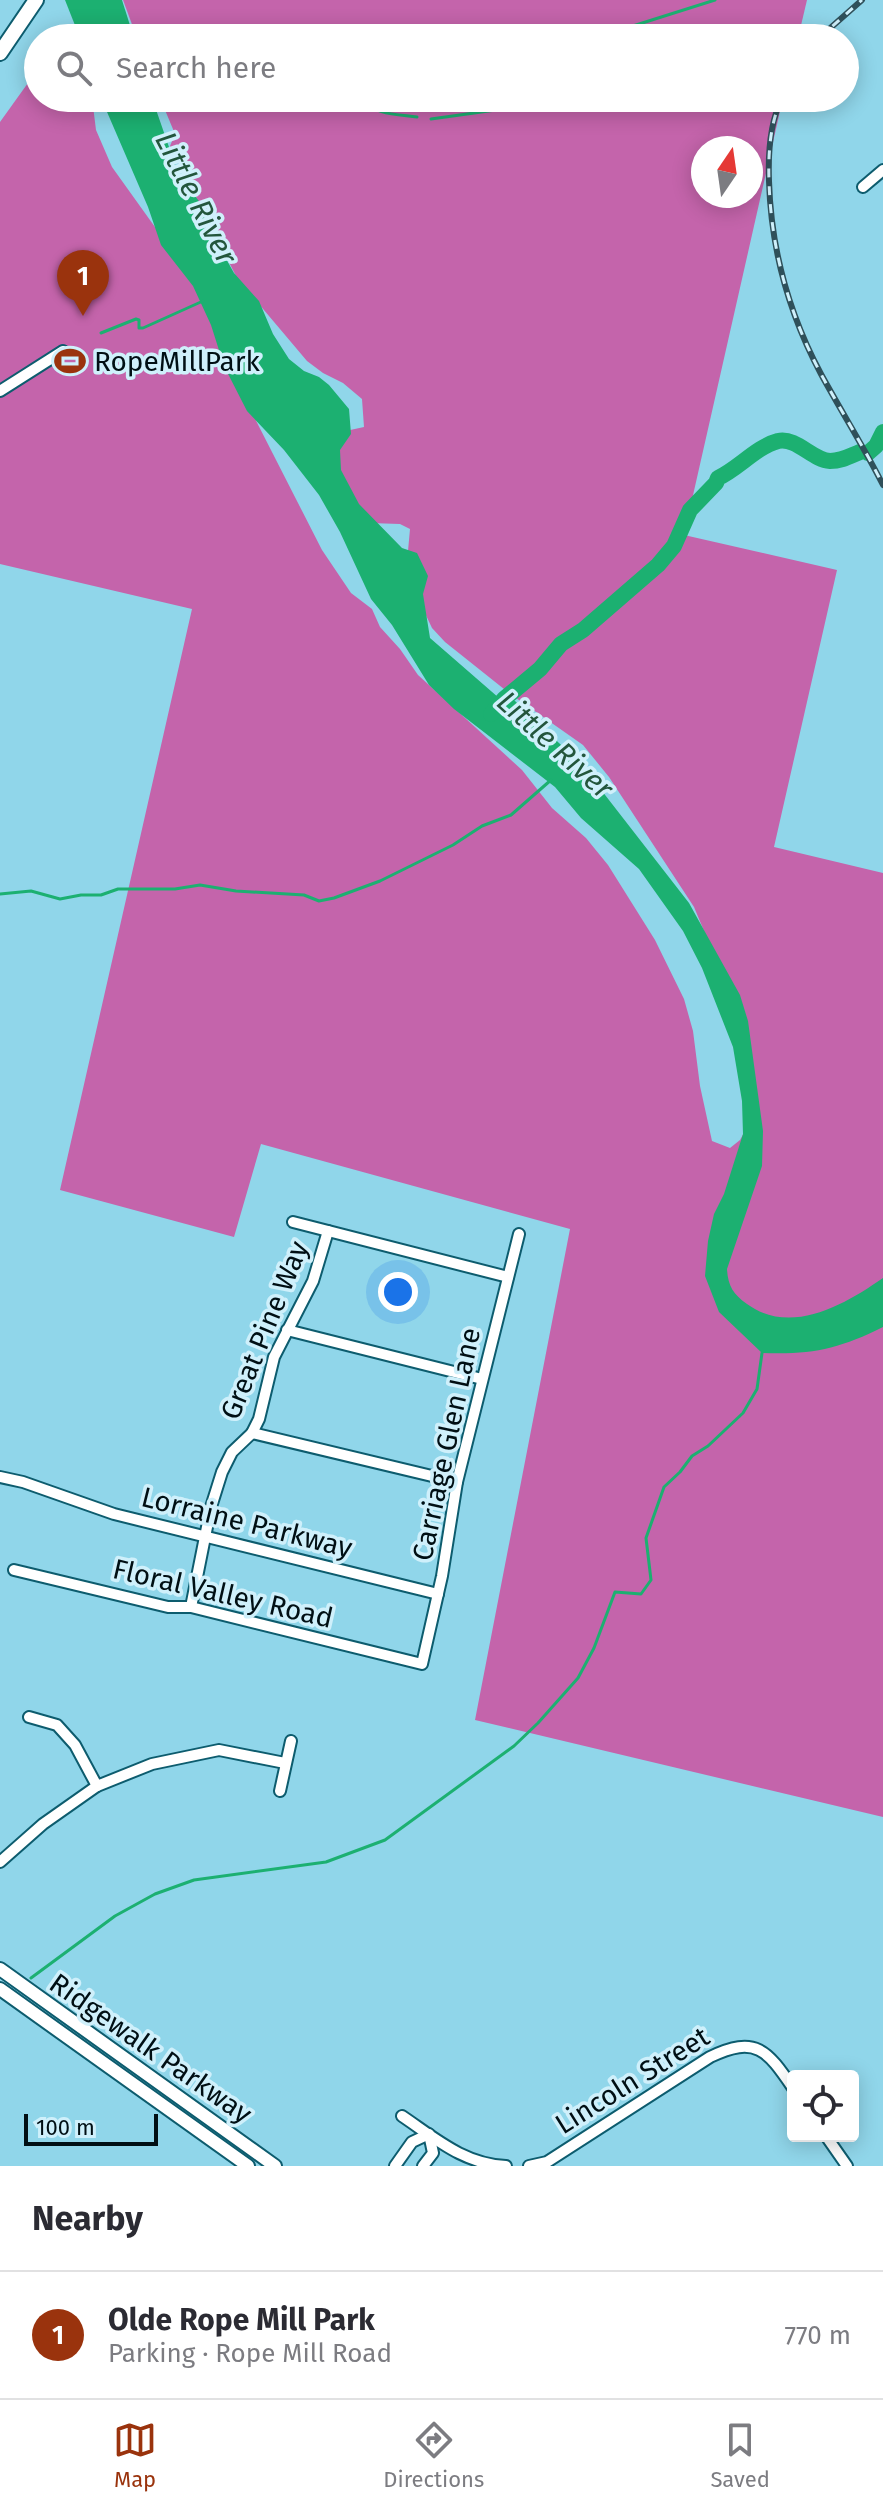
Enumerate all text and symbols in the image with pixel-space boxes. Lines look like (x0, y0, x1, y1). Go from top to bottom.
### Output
search box (24, 24, 859, 112)
icon: search (52, 46, 96, 90)
text: Search here (116, 50, 276, 86)
water label: Little River (147, 126, 245, 272)
north arrow (691, 136, 763, 208)
pin: 1 (57, 250, 109, 316)
sports icon: RopeMillPark (53, 344, 87, 378)
place label: RopeMillPark (94, 345, 261, 378)
water label: Little River (490, 684, 622, 807)
street label: Great Pine Way (214, 1236, 315, 1424)
your location (378, 1272, 418, 1312)
street label: Carriage Glen Lane (406, 1325, 487, 1564)
street label: Lorraine Parkway (138, 1480, 356, 1565)
street label: Floral Valley Road (110, 1552, 336, 1635)
street label: Ridgewalk Parkway (43, 1966, 258, 2131)
street label: Lincoln Street (549, 2019, 716, 2141)
map controls (787, 2070, 859, 2142)
button: locate (787, 2070, 859, 2142)
scale bar (24, 2110, 158, 2146)
text: 100 m (36, 2114, 95, 2141)
text: Nearby (32, 2198, 143, 2239)
text: Olde Rope Mill Park (108, 2302, 375, 2338)
text: 1 (52, 2320, 64, 2351)
text: 770 m (785, 2320, 851, 2351)
text: Parking · Rope Mill Road (108, 2338, 392, 2369)
tab: Map (113, 2418, 157, 2493)
tab: Directions (383, 2418, 484, 2493)
tab: Saved (710, 2418, 770, 2493)

